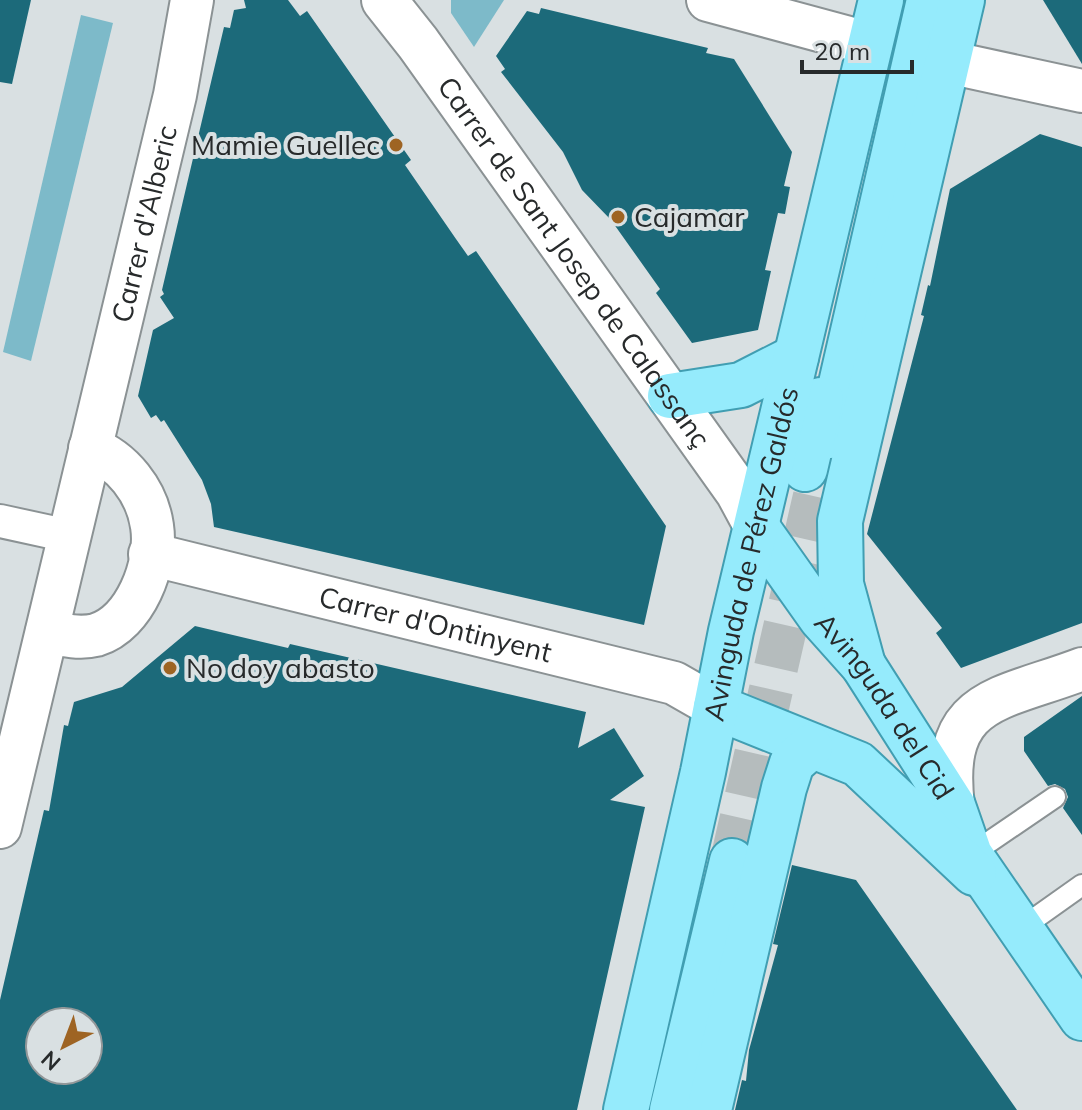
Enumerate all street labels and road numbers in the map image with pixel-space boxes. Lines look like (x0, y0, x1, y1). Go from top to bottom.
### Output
street label: Carrer de Sant Josep de Calassanç (431, 70, 719, 454)
street label: Carrer d'Alberic (103, 122, 184, 326)
street label: Avinguda de Pérez Galdós (696, 383, 805, 724)
street label: Carrer d'Ontinyent (316, 578, 556, 669)
street label: Avinguda del Cid (807, 605, 962, 806)

